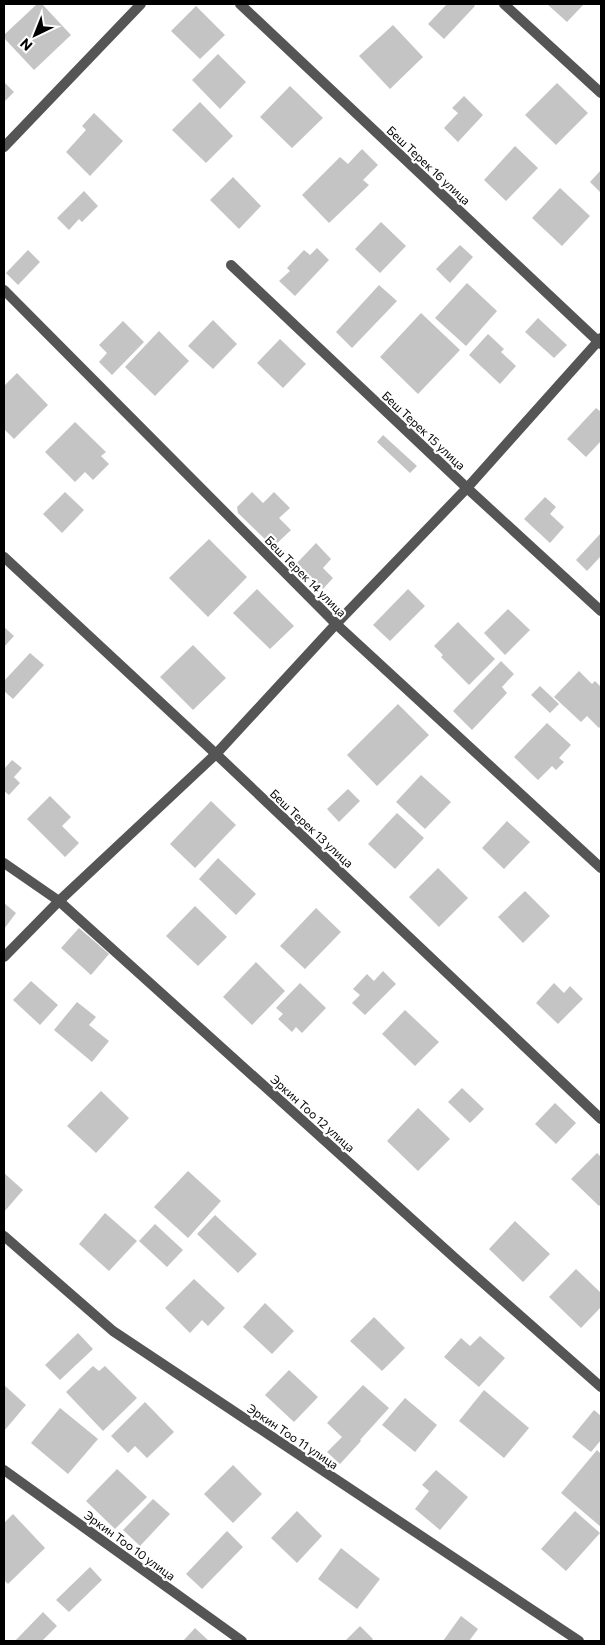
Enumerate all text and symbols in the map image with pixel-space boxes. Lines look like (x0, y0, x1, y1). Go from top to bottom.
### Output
north arrow (10, 10, 60, 60)
text: N (16, 35, 35, 55)
street label: Беш Терек 16 улица (384, 123, 474, 207)
street label: Беш Терек 15 улица (380, 388, 468, 472)
street label: Беш Терек 14 улица (263, 533, 349, 619)
street label: Беш Терек 13 улица (268, 786, 356, 870)
street label: Эркин Тоо 12 улица (268, 1072, 358, 1154)
street label: Эркин Тоо 11 улица (245, 1400, 341, 1472)
street label: Эркин Тоо 10 улица (82, 1507, 178, 1583)

